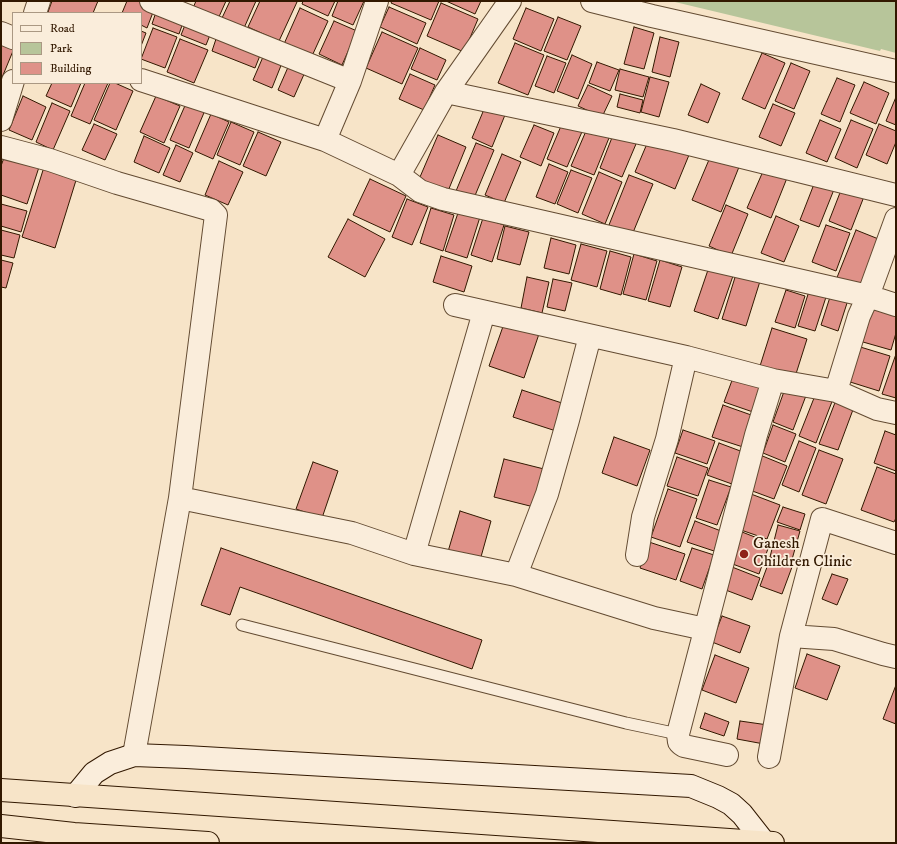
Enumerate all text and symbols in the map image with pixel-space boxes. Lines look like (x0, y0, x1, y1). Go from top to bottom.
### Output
legend (12, 12, 142, 84)
text: Road (50, 21, 75, 36)
text: Park (50, 41, 72, 56)
text: Building (50, 61, 91, 76)
place label: Ganesh Children Clinic (753, 535, 852, 573)
marker: Ganesh Children Clinic (738, 548, 750, 560)

